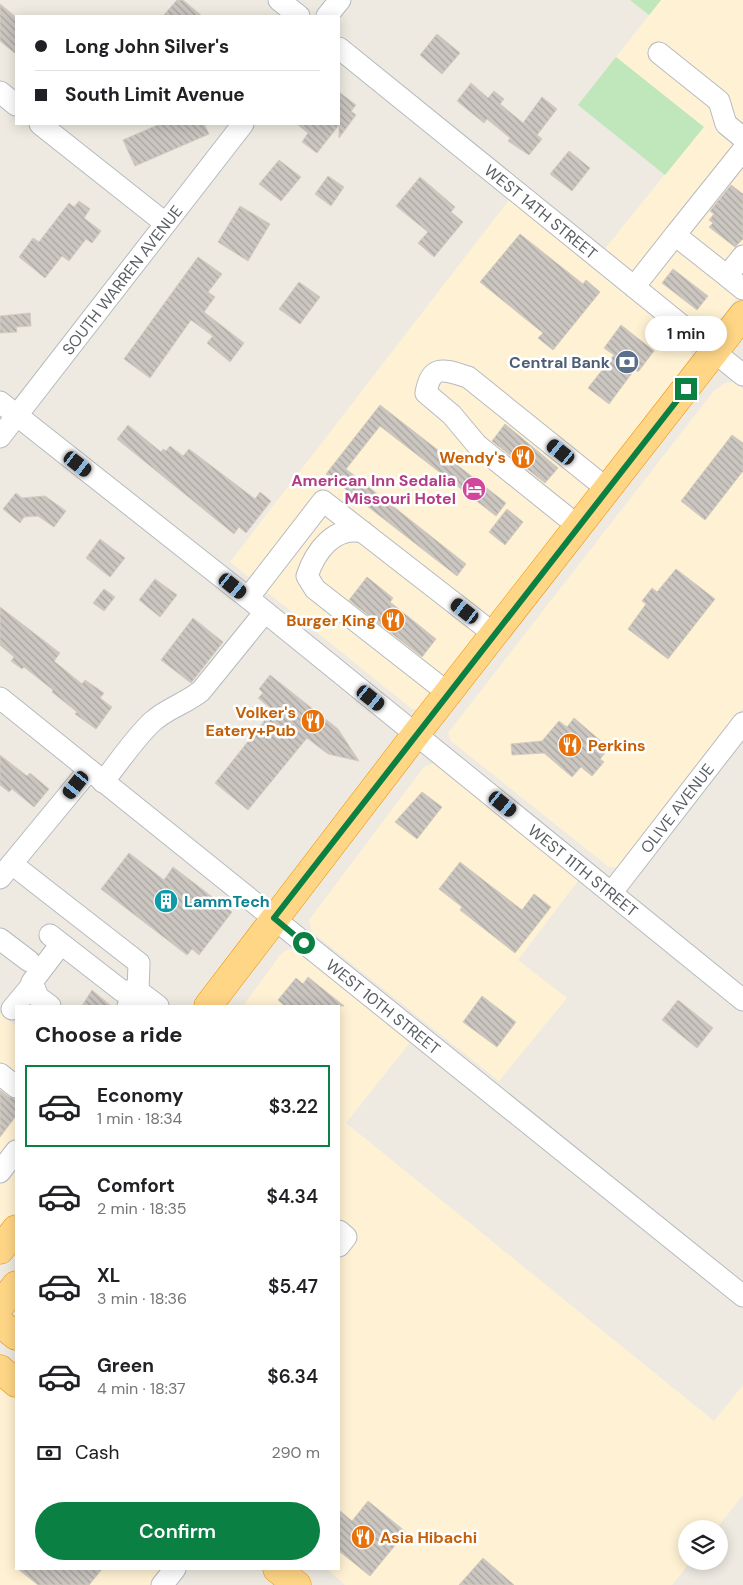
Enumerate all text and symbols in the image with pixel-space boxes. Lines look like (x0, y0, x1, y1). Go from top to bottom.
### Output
text: Long John Silver's (65, 34, 229, 59)
text: South Limit Avenue (65, 82, 245, 107)
street label: WEST 14TH STREET (480, 160, 602, 264)
street label: SOUTH WARREN AVENUE (58, 201, 187, 359)
callout: 1 min (645, 316, 727, 352)
text: 1 min (667, 323, 705, 344)
bank icon: Central Bank (614, 349, 640, 375)
place label: Central Bank (509, 352, 611, 373)
route end (675, 378, 697, 400)
car (544, 437, 577, 467)
restaurant icon: Wendy's (510, 444, 536, 470)
place label: Wendy's (439, 447, 506, 468)
car (61, 449, 94, 479)
place label: American Inn Sedalia Missouri Hotel (291, 470, 456, 509)
hotel icon: American Inn Sedalia Missouri Hotel (461, 476, 487, 502)
car (216, 571, 249, 601)
car (448, 596, 481, 626)
restaurant icon: Burger King (380, 607, 406, 633)
place label: Burger King (286, 610, 376, 631)
car (354, 683, 387, 713)
place label: Volker's Eatery+Pub (205, 702, 296, 741)
restaurant icon: Volker's Eatery+Pub (300, 708, 326, 734)
restaurant icon: Perkins (557, 732, 583, 758)
place label: Perkins (588, 735, 646, 756)
street label: OLIVE AVENUE (636, 759, 719, 858)
car (60, 769, 91, 801)
car (486, 789, 519, 819)
street label: WEST 11TH STREET (524, 820, 642, 922)
building icon: LammTech (153, 888, 179, 914)
place label: LammTech (184, 891, 270, 912)
route start (293, 932, 315, 954)
street label: WEST 10TH STREET (321, 955, 444, 1059)
text: Choose a ride (35, 1020, 183, 1049)
text: Economy (97, 1083, 184, 1108)
icon: car (37, 1084, 82, 1129)
text: $3.22 (269, 1094, 318, 1119)
text: 1 min · 18:34 (97, 1108, 182, 1129)
text: Comfort (97, 1173, 175, 1198)
icon: car (37, 1174, 82, 1219)
text: $4.34 (267, 1184, 318, 1209)
text: 2 min · 18:35 (97, 1198, 187, 1219)
text: XL (97, 1263, 120, 1288)
icon: car (37, 1264, 82, 1309)
text: $5.47 (268, 1274, 318, 1299)
text: 3 min · 18:36 (97, 1288, 187, 1309)
text: Green (97, 1353, 154, 1378)
icon: car (37, 1354, 82, 1399)
text: $6.34 (267, 1364, 318, 1389)
text: 4 min · 18:37 (97, 1378, 186, 1399)
icon: cash (35, 1439, 63, 1467)
text: Cash (75, 1440, 119, 1465)
text: 290 m (271, 1442, 320, 1463)
button: Confirm (35, 1502, 320, 1560)
map controls (678, 1520, 728, 1570)
button: layers (678, 1520, 728, 1570)
restaurant icon: Asia Hibachi (350, 1524, 376, 1550)
place label: Asia Hibachi (380, 1527, 477, 1548)

